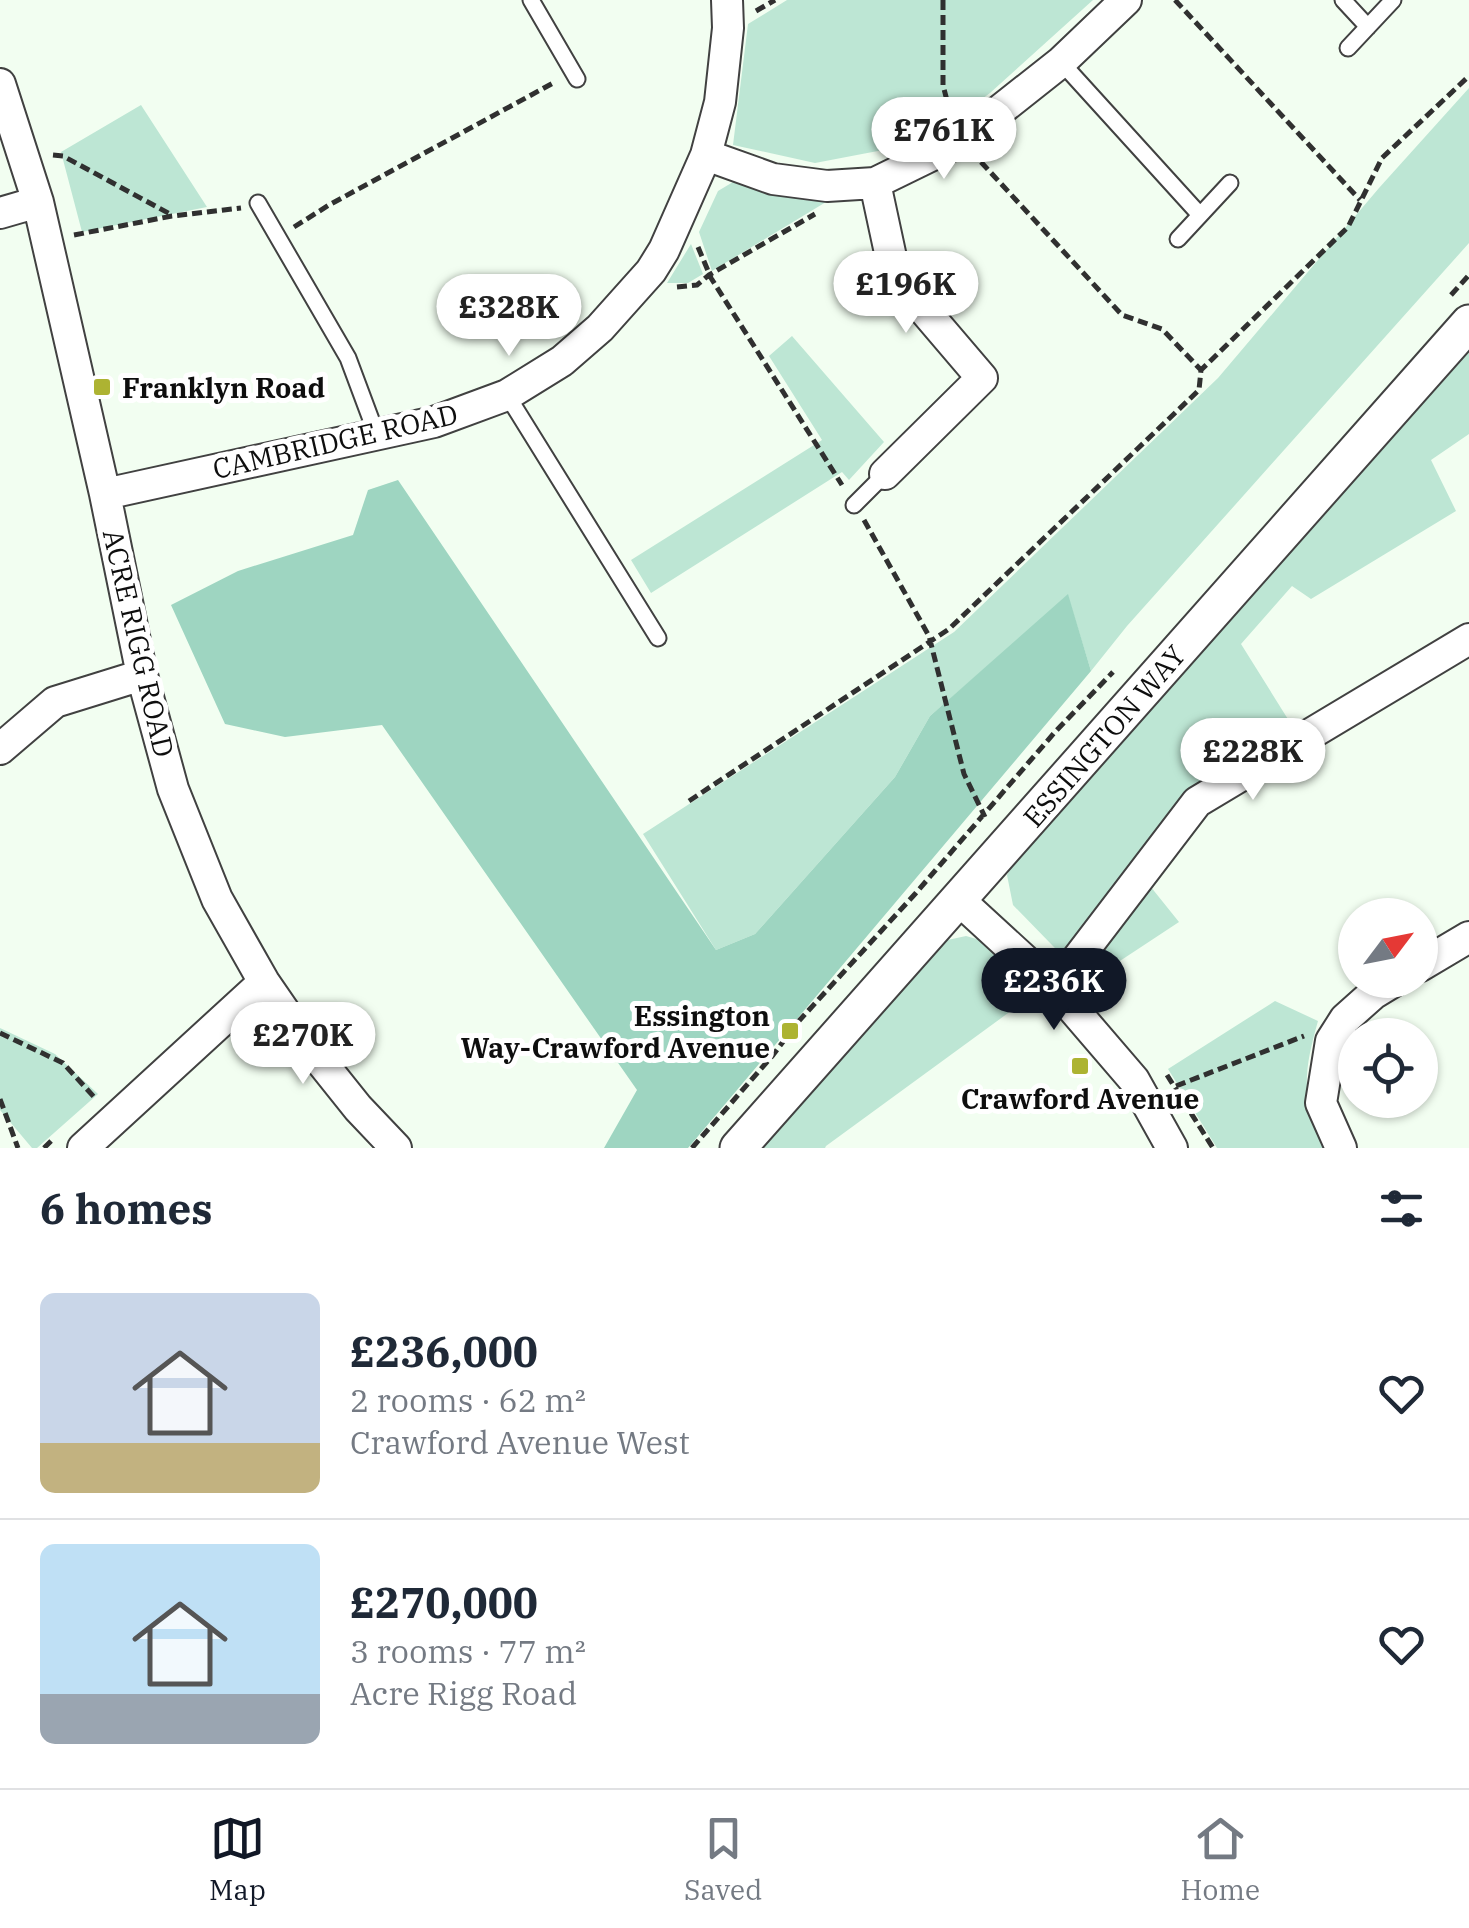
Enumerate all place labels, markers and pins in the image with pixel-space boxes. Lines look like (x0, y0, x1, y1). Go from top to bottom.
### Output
pin: £761K (874, 97, 1014, 182)
pin: £196K (836, 251, 976, 336)
pin: £328K (439, 274, 579, 359)
place label: Franklyn Road (122, 369, 325, 406)
marker: Franklyn Road (91, 376, 113, 398)
pin: £228K (1183, 718, 1323, 803)
pin: £236K (984, 948, 1124, 1033)
place label: Essington Way-Crawford Avenue (461, 997, 770, 1066)
pin: £270K (233, 1002, 373, 1087)
marker: Essington Way-Crawford Avenue (779, 1020, 801, 1042)
marker: Crawford Avenue (1069, 1055, 1091, 1077)
place label: Crawford Avenue (961, 1080, 1199, 1117)

